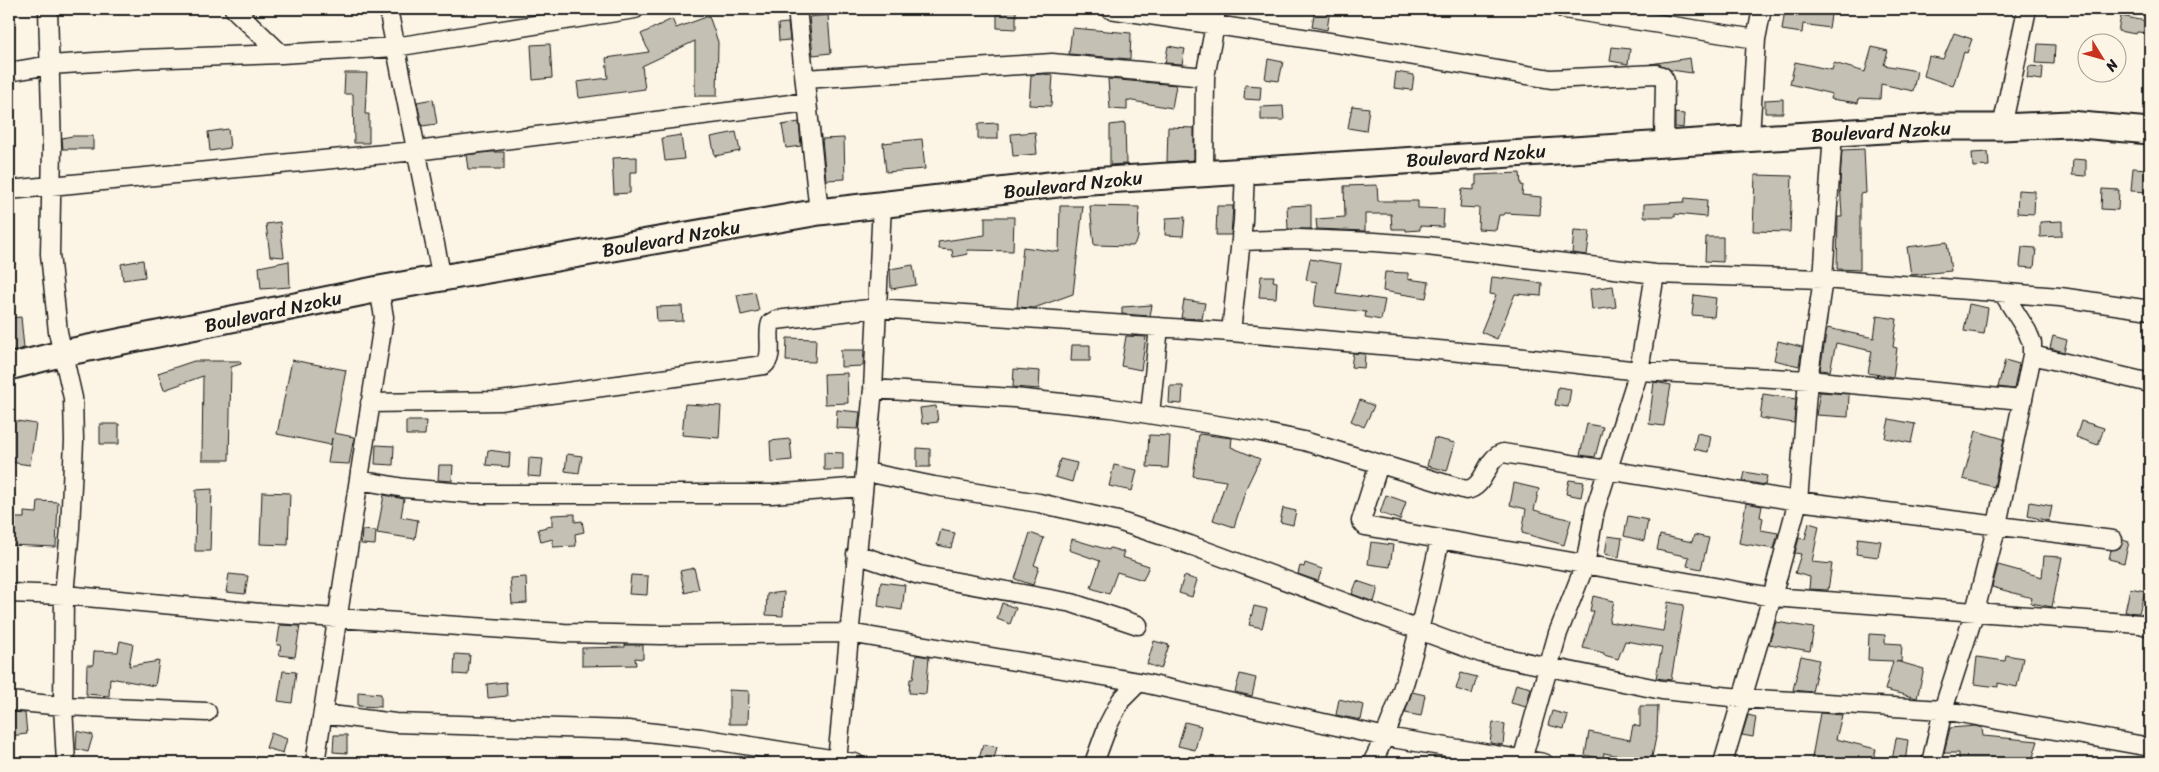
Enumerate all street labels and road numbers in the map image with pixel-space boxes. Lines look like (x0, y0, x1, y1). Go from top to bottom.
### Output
street label: Boulevard Nzoku (1810, 111, 1952, 152)
street label: Boulevard Nzoku (1405, 134, 1547, 177)
street label: Boulevard Nzoku (1002, 161, 1144, 208)
street label: Boulevard Nzoku (599, 210, 743, 267)
street label: Boulevard Nzoku (201, 281, 345, 342)

